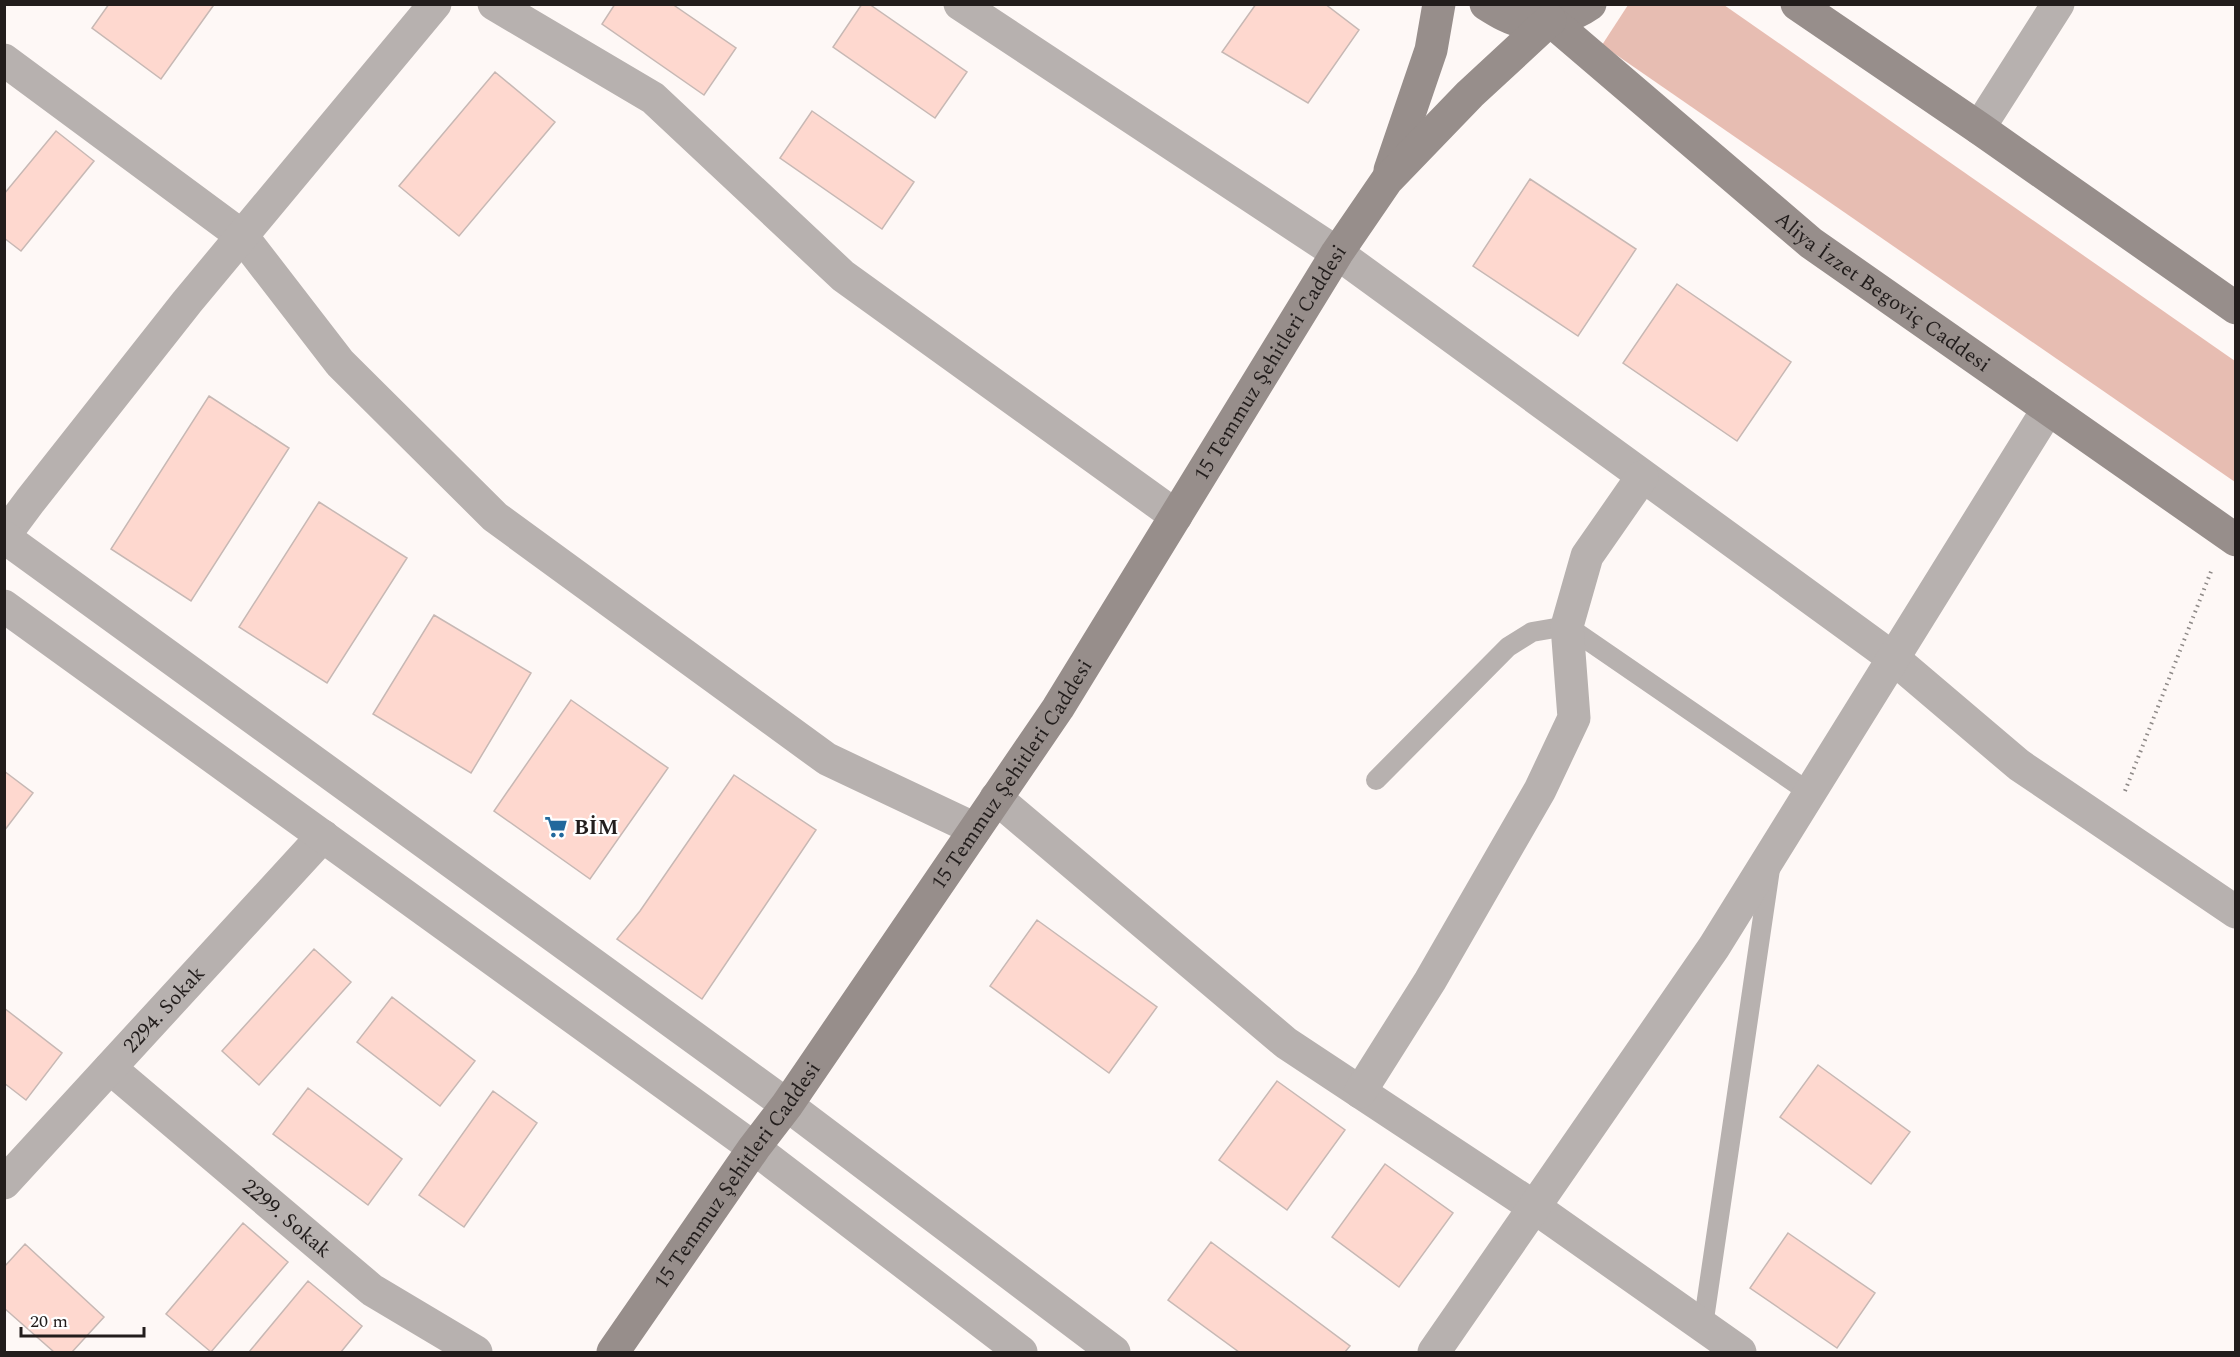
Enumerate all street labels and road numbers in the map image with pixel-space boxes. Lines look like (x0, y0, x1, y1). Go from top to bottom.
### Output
street label: Aliya İzzet Begoviç Caddesi (1768, 204, 1997, 381)
street label: 15 Temmuz Şehitleri Caddesi (1186, 238, 1355, 487)
street label: 15 Temmuz Şehitleri Caddesi (923, 653, 1101, 897)
street label: 2294. Sokak (116, 959, 213, 1061)
street label: 15 Temmuz Şehitleri Caddesi (646, 1055, 829, 1296)
street label: 2299. Sokak (235, 1171, 338, 1266)

